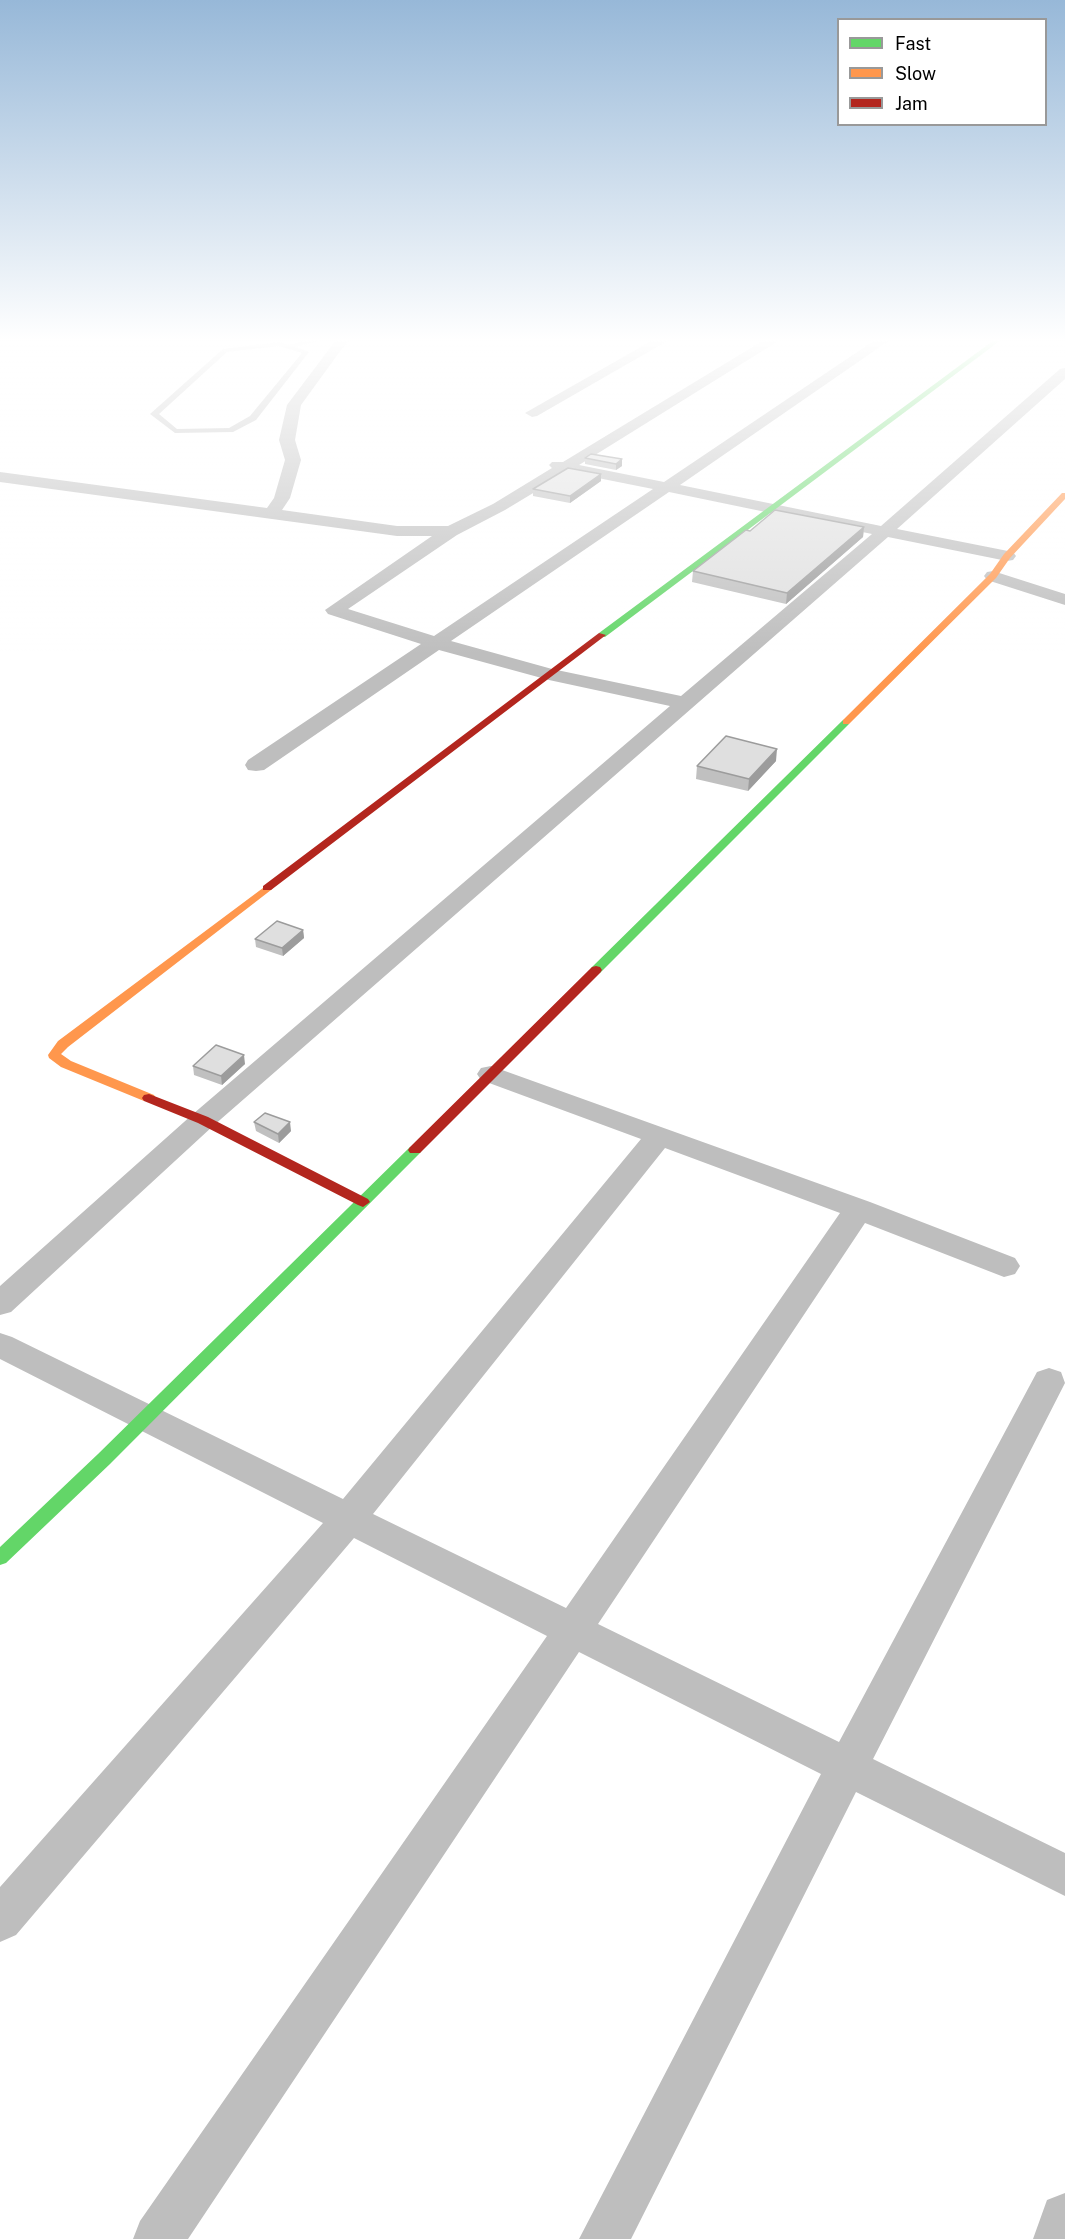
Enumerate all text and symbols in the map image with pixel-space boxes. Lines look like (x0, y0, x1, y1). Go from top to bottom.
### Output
legend (837, 18, 1047, 126)
text: Fast (895, 33, 931, 54)
text: Slow (895, 63, 936, 84)
text: Jam (895, 93, 928, 114)

